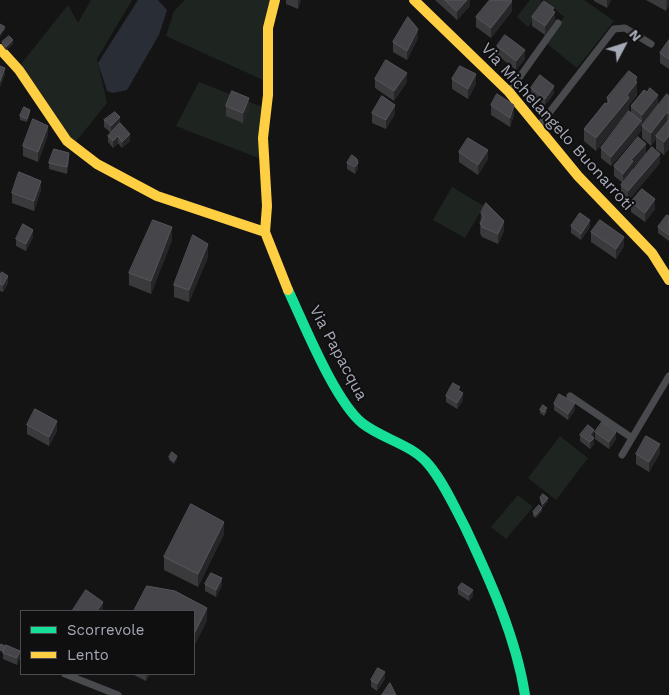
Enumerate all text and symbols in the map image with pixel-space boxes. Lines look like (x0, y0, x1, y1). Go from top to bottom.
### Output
north arrow (599, 20, 649, 70)
text: N (626, 26, 645, 44)
street label: Via Michelangelo Buonarroti (477, 39, 637, 215)
street label: Via Papacqua (305, 302, 371, 404)
legend (20, 610, 195, 675)
text: Scorrevole (67, 621, 145, 639)
text: Lento (67, 646, 109, 664)

